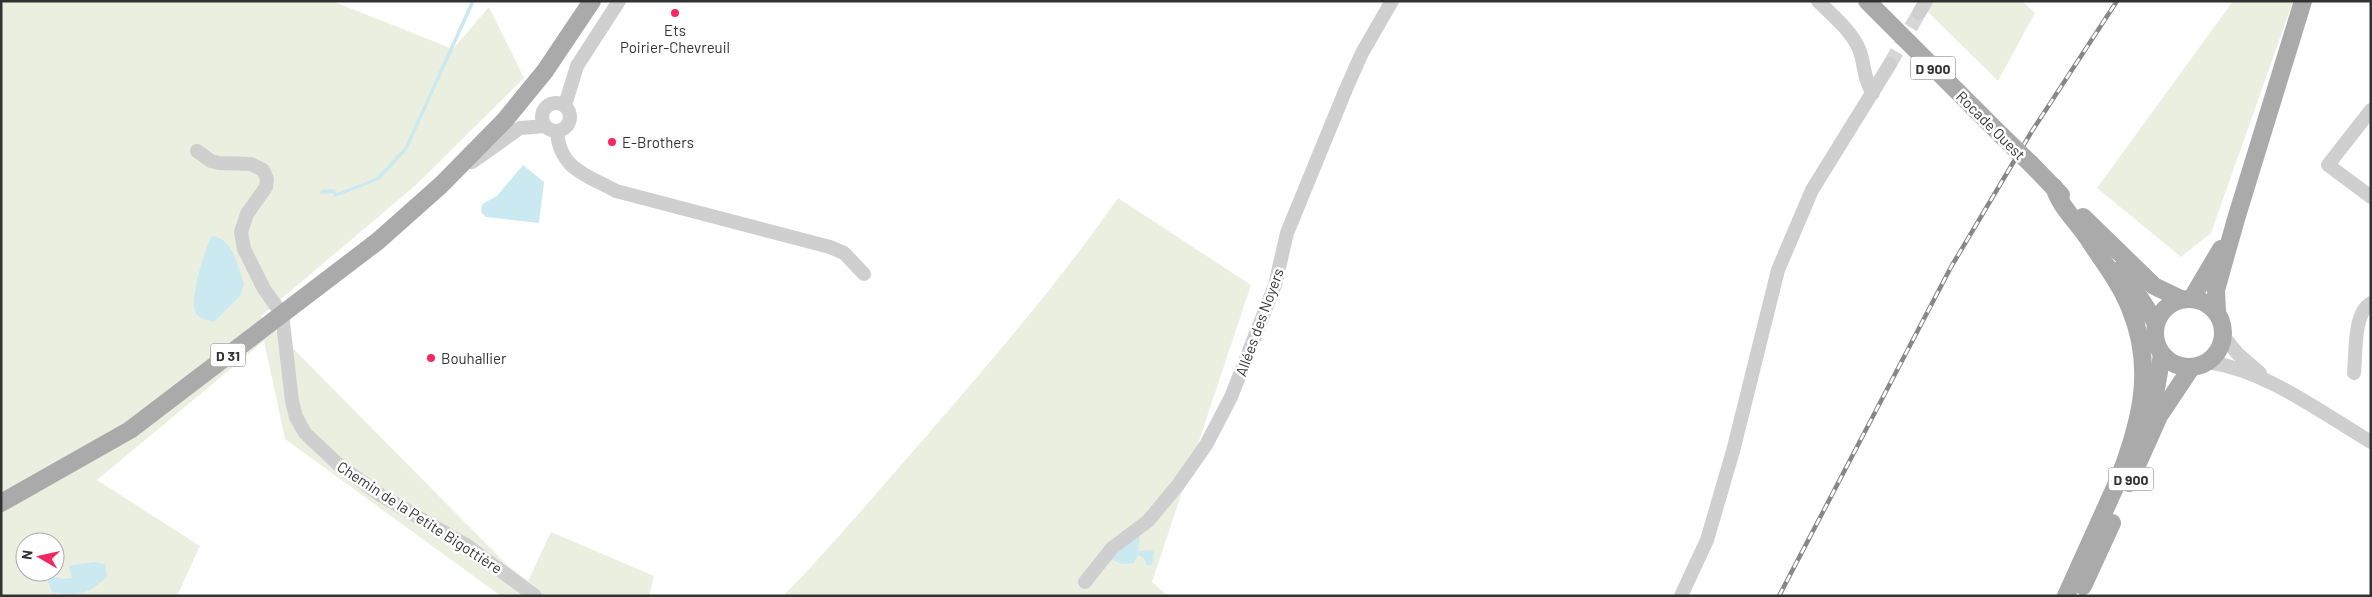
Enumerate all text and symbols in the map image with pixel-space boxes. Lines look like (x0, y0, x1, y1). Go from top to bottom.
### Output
marker: Ets Poirier-Chevreuil (669, 7, 681, 19)
place label: Ets Poirier-Chevreuil (620, 21, 730, 56)
road number: D 900 (1910, 56, 1956, 80)
street label: Rocade Ouest (1953, 87, 2029, 163)
place label: E-Brothers (622, 133, 694, 151)
marker: E-Brothers (606, 136, 618, 148)
street label: Allées des Noyers (1231, 266, 1287, 378)
road number: D 31 (210, 344, 246, 366)
place label: Bouhallier (441, 349, 507, 367)
marker: Bouhallier (425, 352, 437, 364)
street label: Chemin de la Petite Bigottière (334, 457, 506, 577)
road number: D 900 (2108, 468, 2154, 490)
north arrow (15, 532, 65, 582)
text: N (18, 549, 36, 561)

